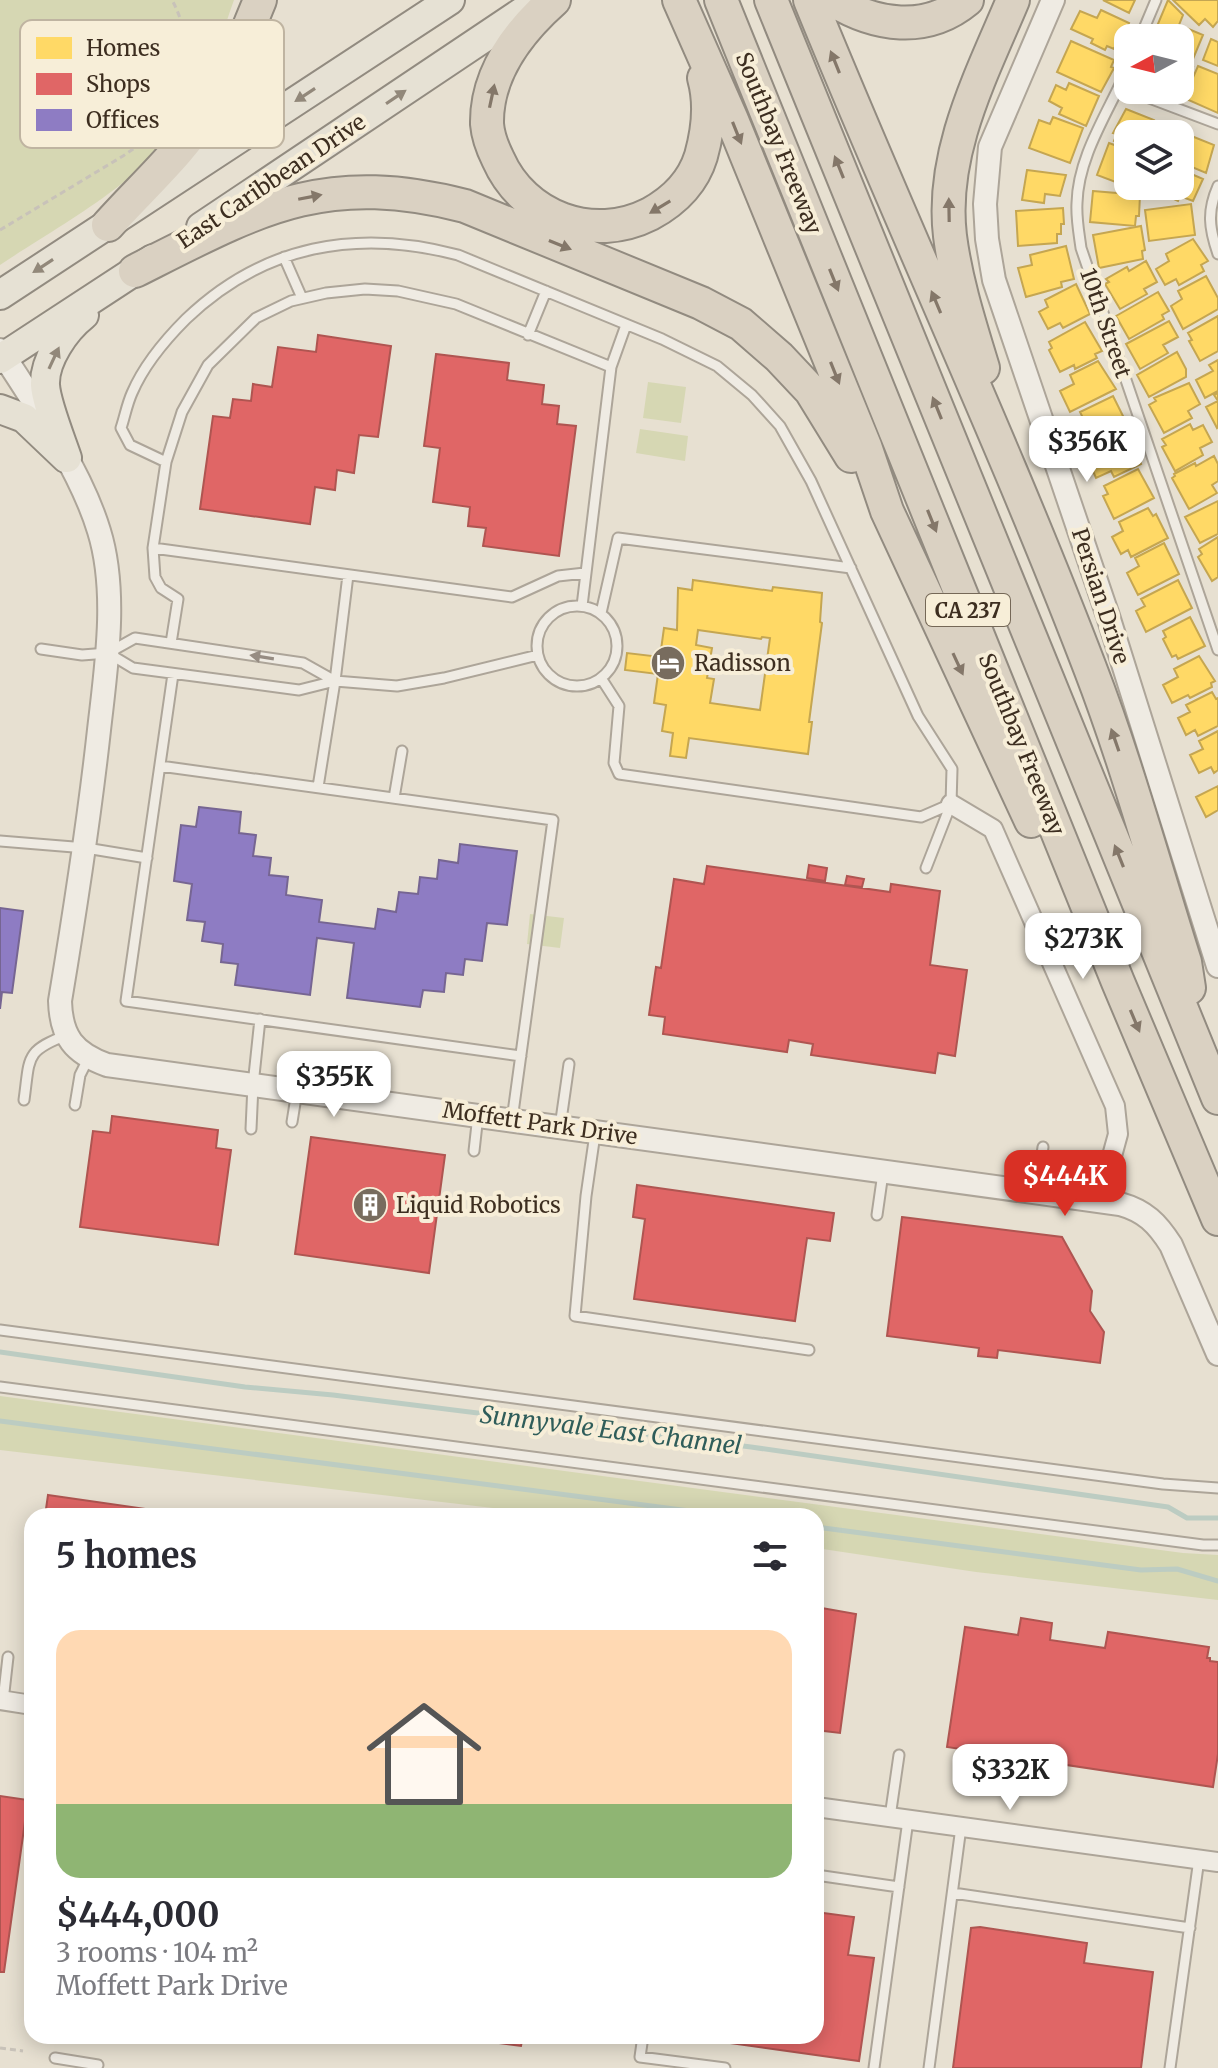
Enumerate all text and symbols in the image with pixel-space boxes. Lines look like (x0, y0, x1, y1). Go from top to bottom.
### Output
legend (20, 20, 284, 148)
north arrow (1114, 24, 1194, 104)
map controls (1114, 24, 1194, 200)
text: Homes (86, 34, 160, 62)
street label: Southbay Freeway (730, 48, 828, 238)
one-way arrow (828, 50, 841, 74)
text: Shops (86, 70, 151, 98)
one-way arrow (486, 84, 499, 109)
one-way arrow (294, 88, 315, 103)
one-way arrow (386, 90, 407, 105)
text: Offices (86, 106, 160, 134)
street label: East Caribbean Drive (171, 107, 371, 255)
button: layers (1114, 120, 1194, 200)
one-way arrow (731, 121, 744, 145)
one-way arrow (832, 155, 845, 179)
one-way arrow (297, 191, 322, 203)
one-way arrow (943, 197, 955, 222)
one-way arrow (649, 200, 671, 214)
one-way arrow (548, 238, 572, 251)
one-way arrow (33, 259, 54, 274)
street label: 10th Street (1074, 264, 1138, 382)
one-way arrow (828, 268, 841, 292)
one-way arrow (929, 290, 942, 314)
one-way arrow (47, 346, 60, 369)
one-way arrow (829, 361, 842, 385)
one-way arrow (930, 396, 943, 420)
pin: $356K (1031, 416, 1143, 484)
text: $356K (1047, 425, 1127, 458)
one-way arrow (925, 509, 938, 533)
street label: Persian Drive (1066, 525, 1136, 667)
road number: CA 237 (926, 594, 1010, 626)
hotel icon: Radisson (649, 644, 687, 682)
place label: Radisson (694, 649, 791, 677)
street label: Southbay Freeway (973, 649, 1071, 839)
one-way arrow (250, 650, 275, 663)
one-way arrow (951, 652, 965, 676)
one-way arrow (1109, 728, 1121, 752)
one-way arrow (1113, 844, 1126, 868)
pin: $273K (1027, 913, 1139, 981)
text: $273K (1043, 922, 1123, 955)
one-way arrow (1128, 1009, 1141, 1033)
pin: $355K (278, 1051, 390, 1119)
text: $355K (295, 1060, 373, 1093)
street label: Moffett Park Drive (441, 1095, 639, 1151)
pin: $444K (1009, 1150, 1121, 1218)
text: $444K (1022, 1159, 1108, 1192)
building icon: Liquid Robotics (351, 1186, 389, 1224)
place label: Liquid Robotics (396, 1191, 561, 1219)
water label: Sunnyvale East Channel (478, 1399, 744, 1461)
icon: filters (748, 1534, 792, 1578)
text: 5 homes (56, 1535, 197, 1577)
icon: home (352, 1682, 496, 1826)
pin: $332K (954, 1744, 1066, 1812)
text: $332K (971, 1753, 1050, 1786)
text: $444,000 (56, 1894, 220, 1936)
text: 3 rooms · 104 m² (56, 1936, 258, 1969)
text: Moffett Park Drive (56, 1969, 288, 2002)

